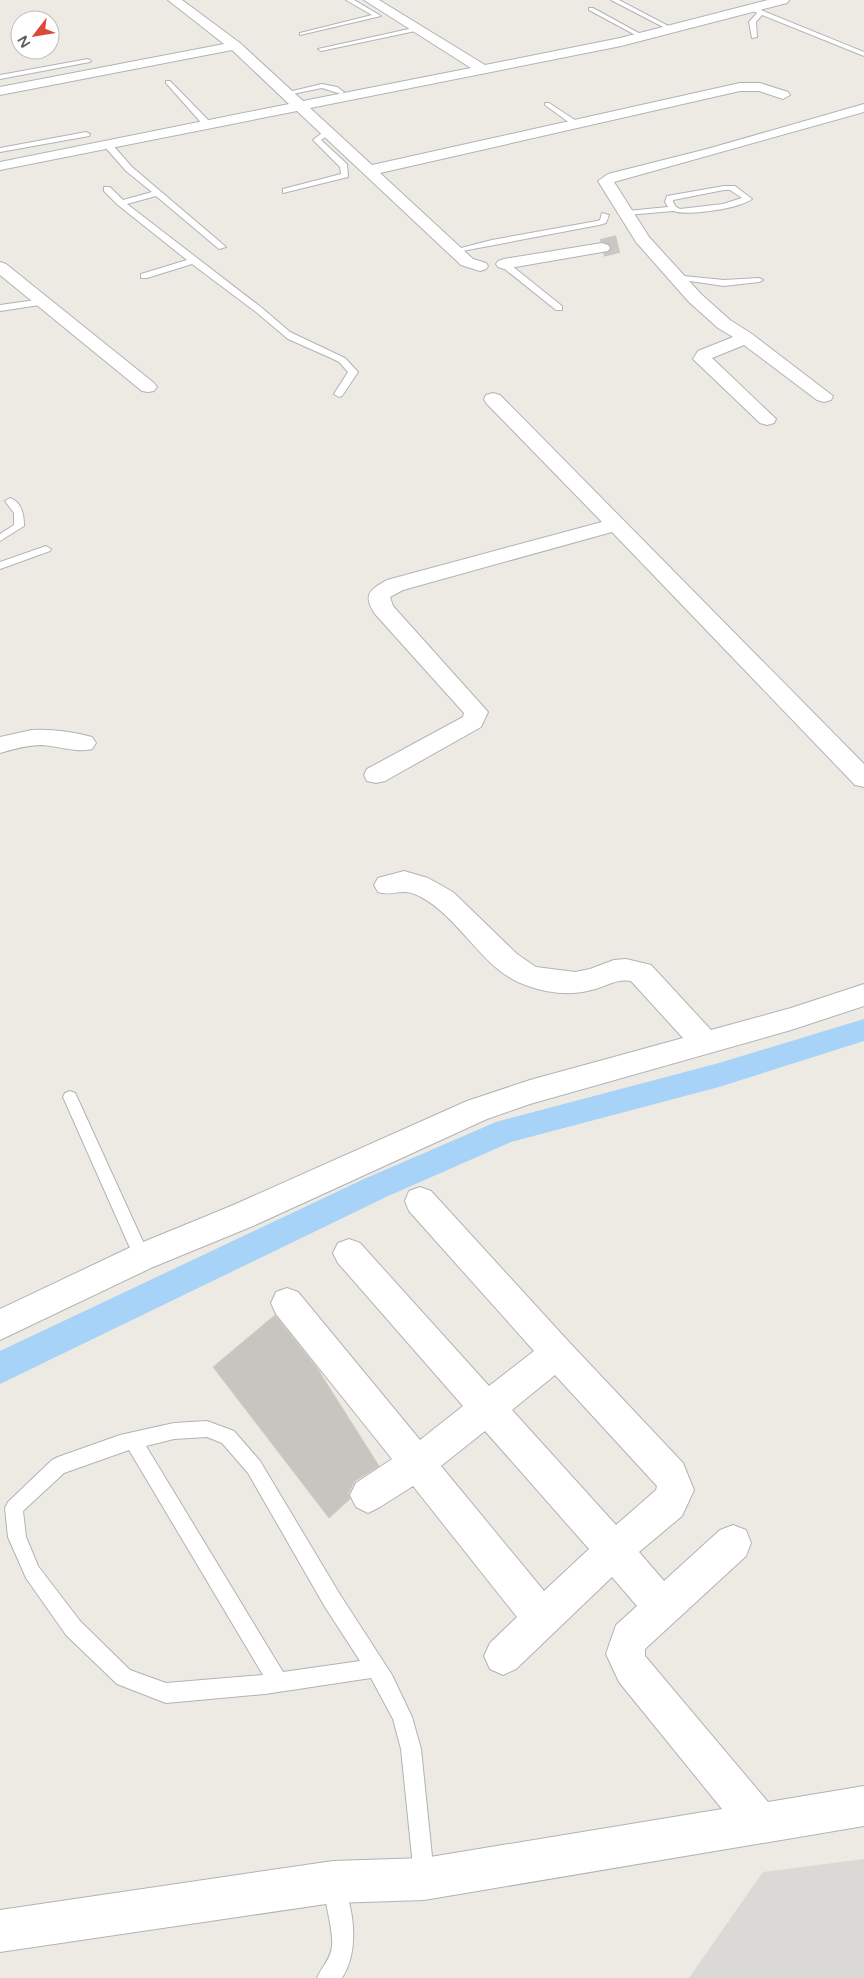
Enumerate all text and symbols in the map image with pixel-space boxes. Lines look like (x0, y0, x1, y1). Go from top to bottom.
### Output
north arrow (10, 10, 60, 60)
text: N (14, 32, 34, 51)

